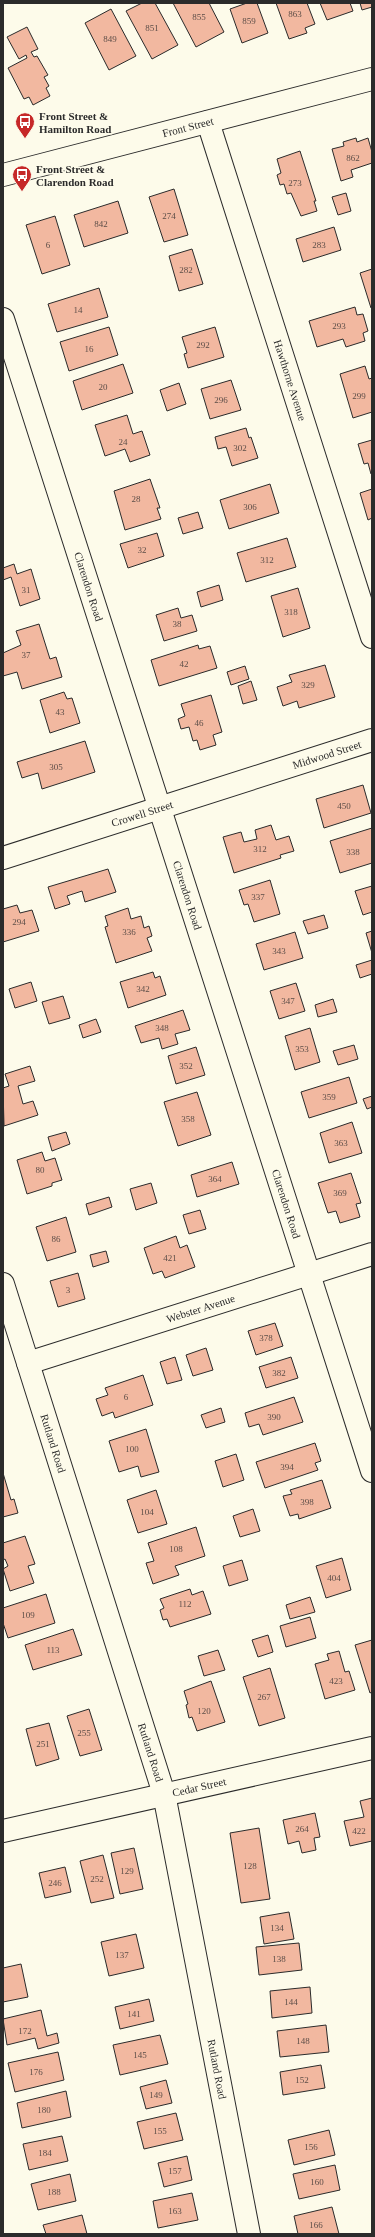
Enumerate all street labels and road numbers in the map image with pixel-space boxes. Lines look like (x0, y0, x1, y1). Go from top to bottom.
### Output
street label: Front Street (161, 115, 215, 139)
street label: Hawthorne Avenue (272, 338, 309, 422)
street label: Clarendon Road (72, 551, 106, 623)
street label: Midwood Street (291, 738, 363, 771)
street label: Crowell Street (110, 798, 174, 829)
street label: Clarendon Road (171, 859, 204, 932)
street label: Clarendon Road (270, 1168, 303, 1240)
street label: Webster Avenue (165, 1292, 236, 1325)
street label: Rutland Road (38, 1412, 68, 1475)
street label: Rutland Road (136, 1721, 166, 1784)
street label: Cedar Street (171, 1775, 227, 1799)
street label: Rutland Road (205, 2038, 229, 2101)

